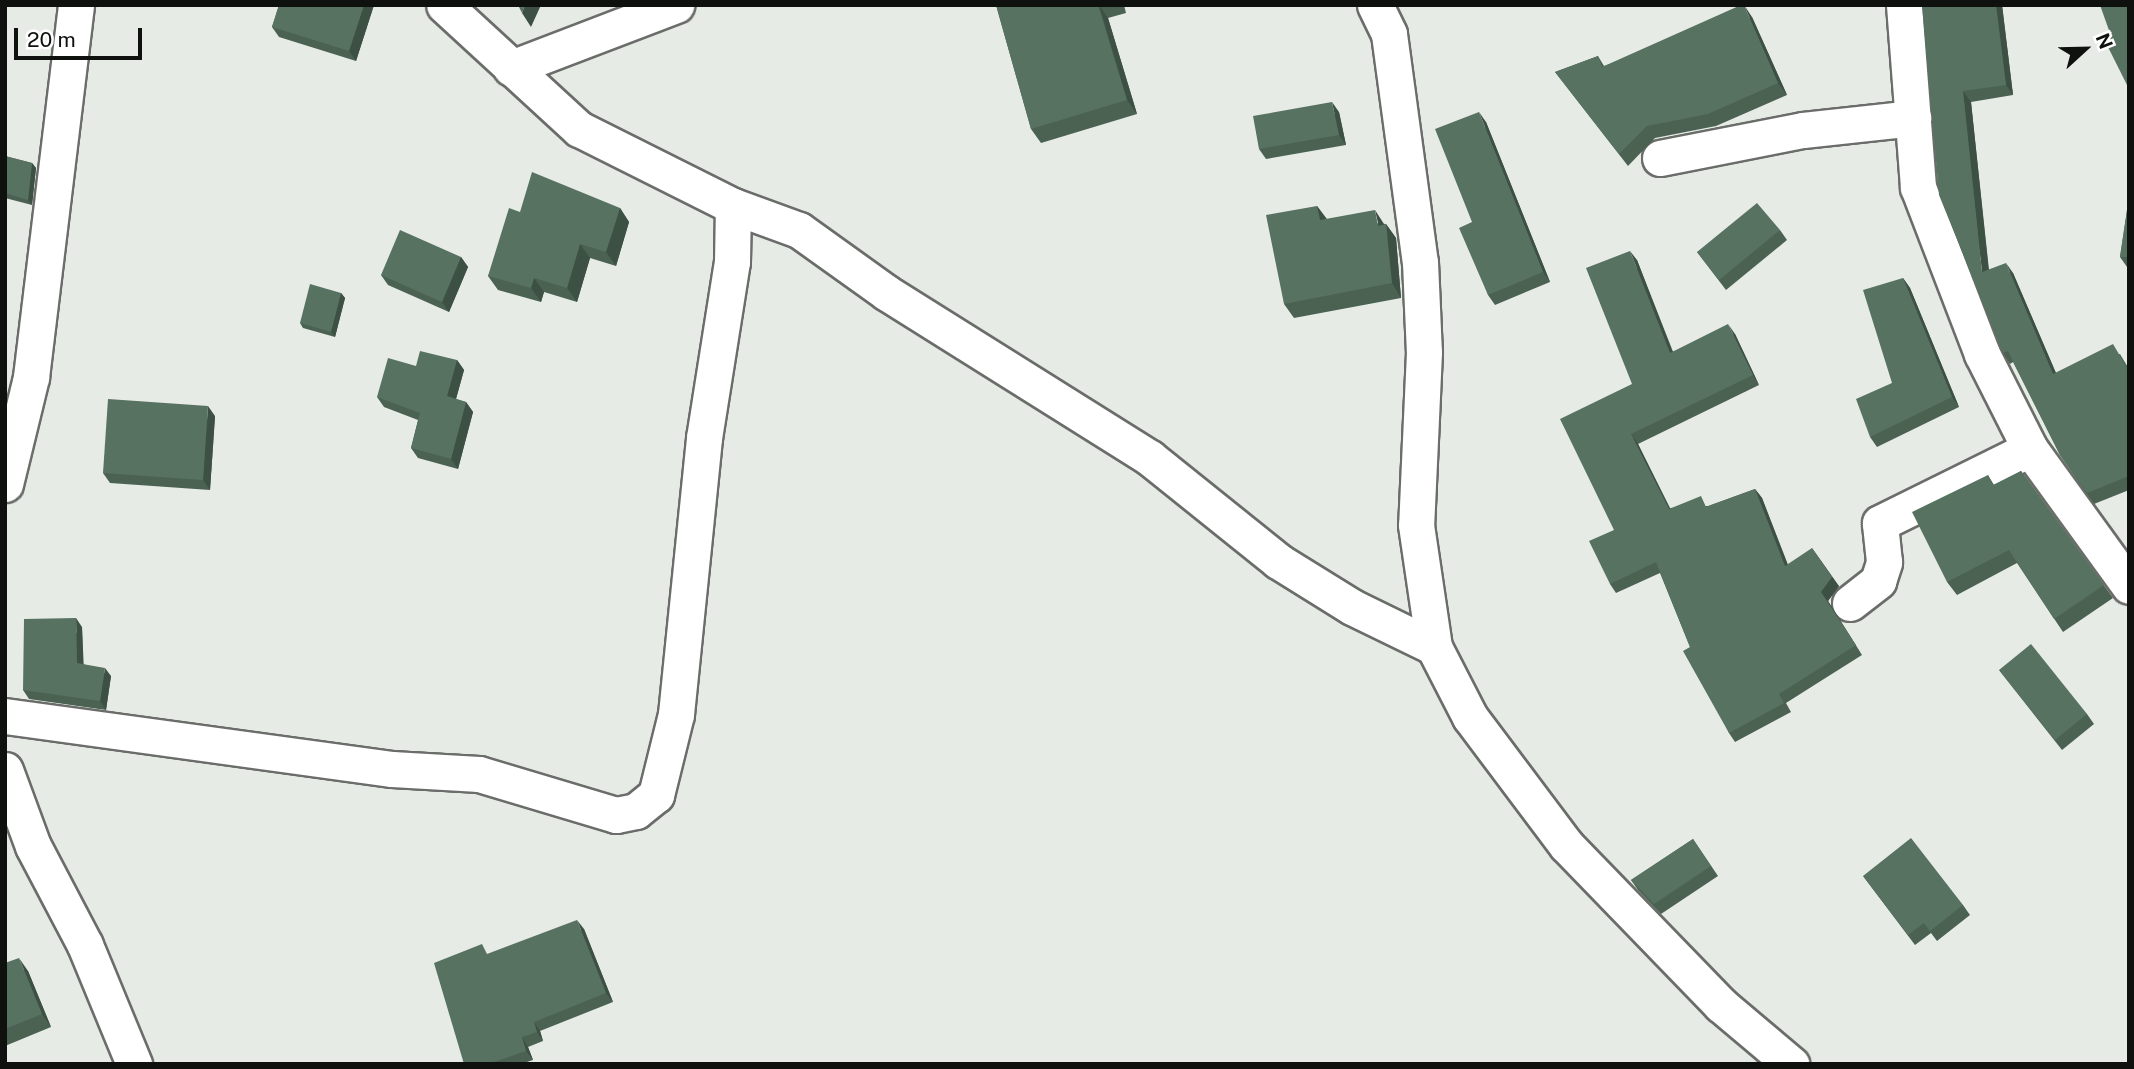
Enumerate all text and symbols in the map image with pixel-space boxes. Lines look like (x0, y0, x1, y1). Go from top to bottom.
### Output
scale bar (18, 14, 145, 58)
north arrow (2050, 14, 2120, 84)
text: 20 m (27, 27, 76, 52)
text: N (2091, 30, 2117, 52)

